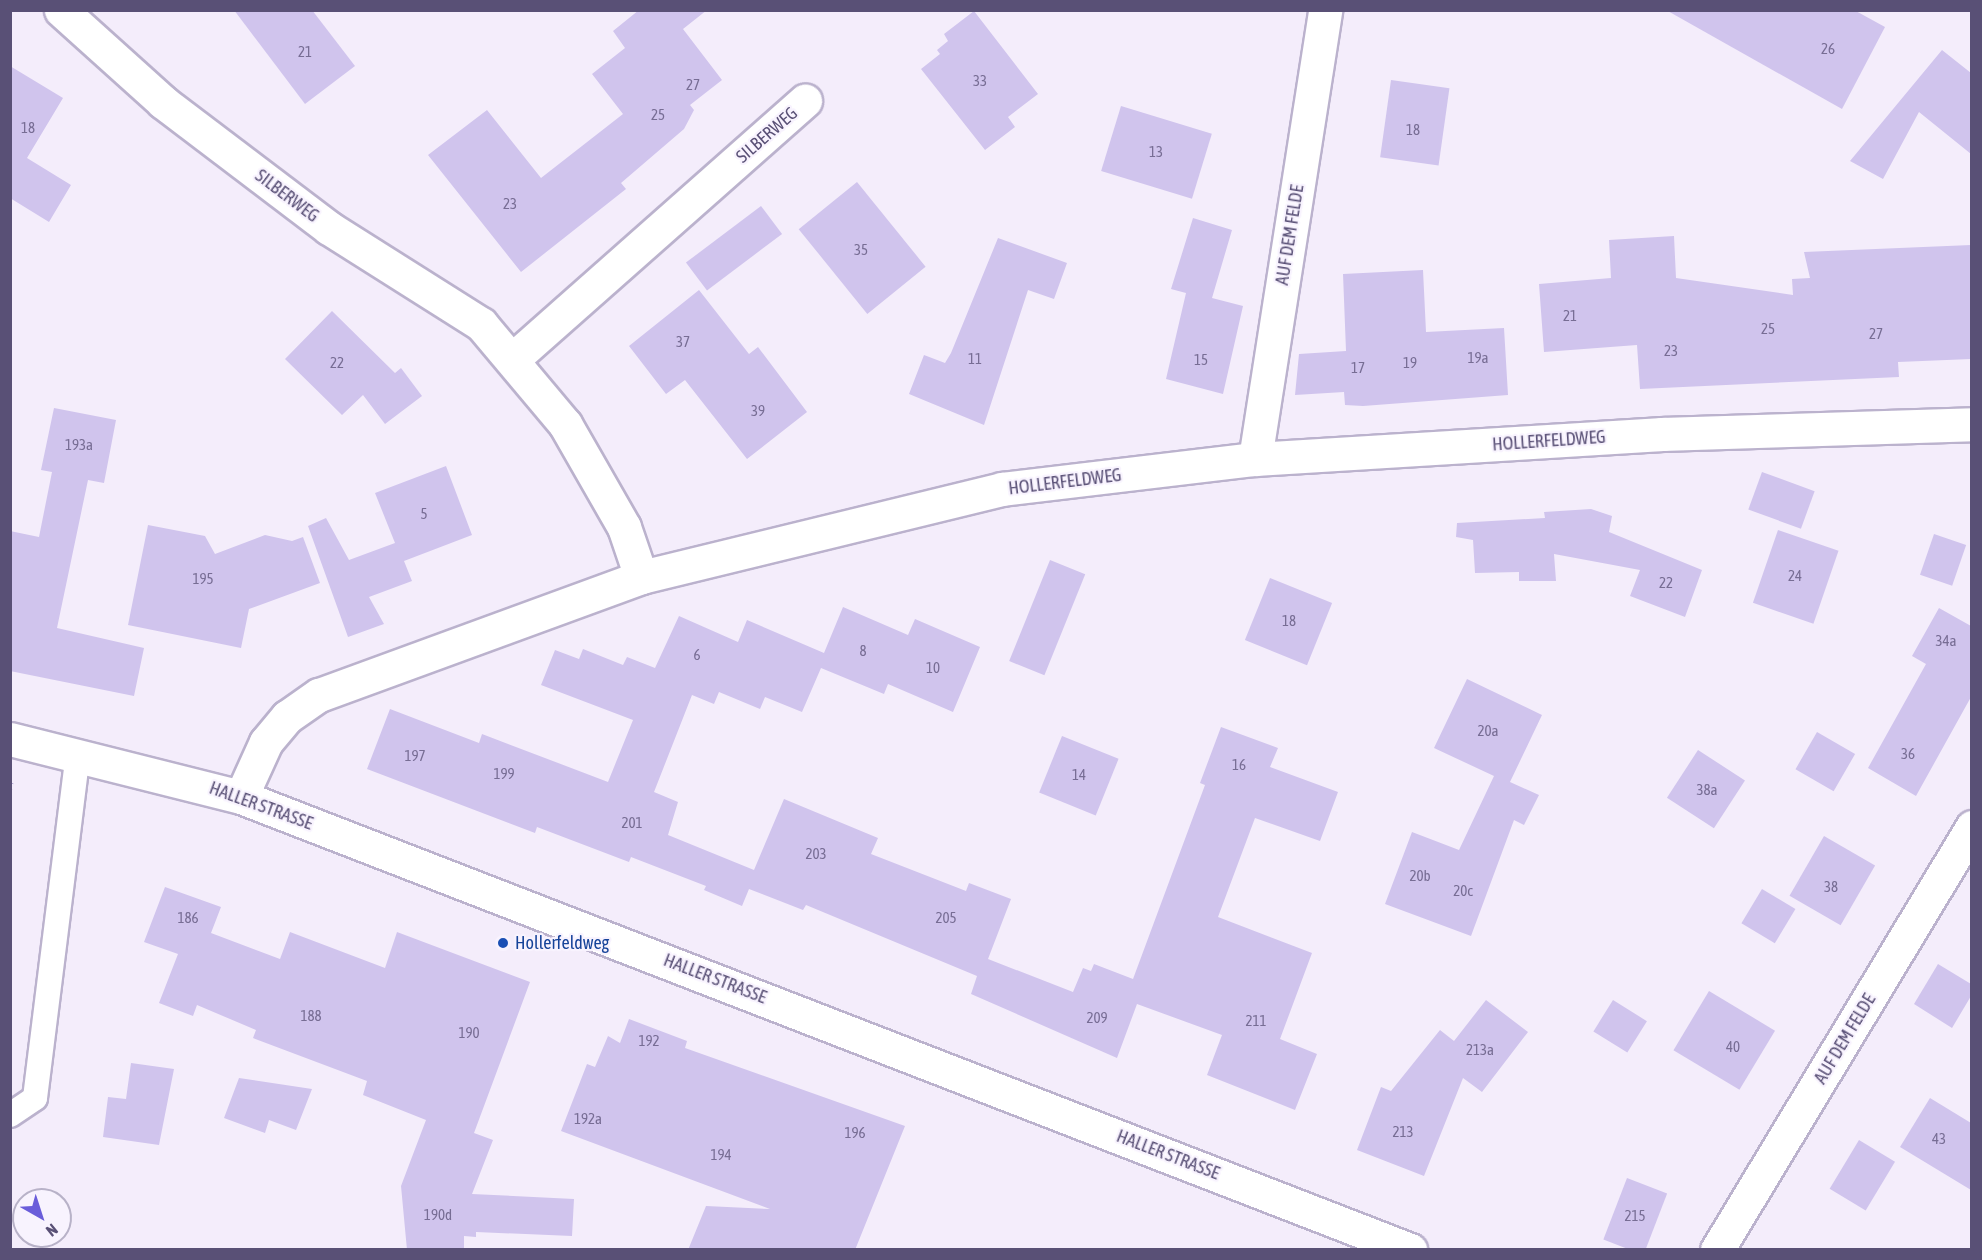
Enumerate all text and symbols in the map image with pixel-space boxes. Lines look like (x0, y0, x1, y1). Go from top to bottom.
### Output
house number: 26 (1821, 40, 1835, 58)
house number: 21 (298, 43, 312, 61)
house number: 33 (973, 72, 987, 90)
house number: 27 (686, 76, 700, 94)
street label: SILBERWEG (732, 102, 802, 168)
house number: 25 (651, 106, 665, 124)
house number: 18 (21, 119, 35, 137)
house number: 18 (1406, 121, 1420, 139)
house number: 13 (1149, 143, 1163, 161)
street label: SILBERWEG (251, 165, 323, 227)
street label: AUF DEM FELDE (1271, 183, 1309, 287)
house number: 23 (503, 195, 517, 213)
house number: 35 (854, 241, 868, 259)
house number: 21 (1563, 307, 1577, 325)
house number: 25 (1761, 320, 1775, 338)
house number: 27 (1869, 325, 1883, 343)
house number: 37 (676, 333, 690, 351)
house number: 23 (1664, 342, 1678, 360)
house number: 19a (1467, 349, 1489, 367)
house number: 11 (968, 350, 982, 368)
house number: 15 (1194, 351, 1208, 369)
house number: 22 (330, 354, 344, 372)
house number: 19 (1403, 354, 1417, 372)
house number: 17 (1351, 359, 1365, 377)
house number: 39 (751, 402, 765, 420)
street label: HOLLERFELDWEG (1492, 426, 1606, 456)
house number: 193a (65, 436, 93, 454)
street label: HOLLERFELDWEG (1007, 464, 1123, 500)
house number: 5 (420, 505, 428, 523)
house number: 24 (1788, 567, 1802, 585)
house number: 195 (192, 570, 214, 588)
house number: 22 (1659, 574, 1673, 592)
house number: 18 (1282, 612, 1296, 630)
house number: 34a (1935, 632, 1957, 650)
house number: 8 (859, 642, 867, 660)
house number: 6 (693, 646, 701, 664)
house number: 10 (926, 659, 940, 677)
house number: 20a (1477, 722, 1499, 740)
house number: 36 (1901, 745, 1915, 763)
house number: 197 (404, 747, 426, 765)
house number: 16 (1232, 756, 1246, 774)
house number: 199 (493, 765, 515, 783)
house number: 14 (1072, 766, 1086, 784)
street label: HALLER STRASSE (206, 777, 316, 835)
house number: 38a (1696, 781, 1718, 799)
house number: 201 (621, 814, 643, 832)
house number: 203 (805, 845, 827, 863)
house number: 20b (1409, 867, 1431, 885)
house number: 38 (1824, 878, 1838, 896)
house number: 20c (1453, 882, 1473, 900)
house number: 186 (177, 909, 199, 927)
house number: 205 (935, 909, 957, 927)
place label: Hollerfeldweg (515, 932, 609, 954)
marker: Hollerfeldweg (496, 936, 510, 950)
street label: HALLER STRASSE (661, 949, 769, 1009)
street label: AUF DEM FELDE (1810, 990, 1880, 1088)
house number: 188 (300, 1007, 322, 1025)
house number: 209 (1086, 1009, 1108, 1027)
house number: 211 (1245, 1012, 1267, 1030)
house number: 190 (458, 1024, 480, 1042)
house number: 192 (638, 1032, 660, 1050)
house number: 40 (1726, 1038, 1740, 1056)
house number: 213a (1466, 1041, 1494, 1059)
house number: 192a (574, 1110, 602, 1128)
house number: 213 (1392, 1123, 1414, 1141)
house number: 196 (844, 1124, 866, 1142)
street label: HALLER STRASSE (1114, 1125, 1222, 1185)
house number: 43 (1932, 1130, 1946, 1148)
house number: 194 (710, 1146, 732, 1164)
north arrow (12, 1188, 72, 1248)
house number: 190d (424, 1206, 452, 1224)
house number: 215 (1624, 1207, 1646, 1225)
text: N (43, 1220, 61, 1240)

